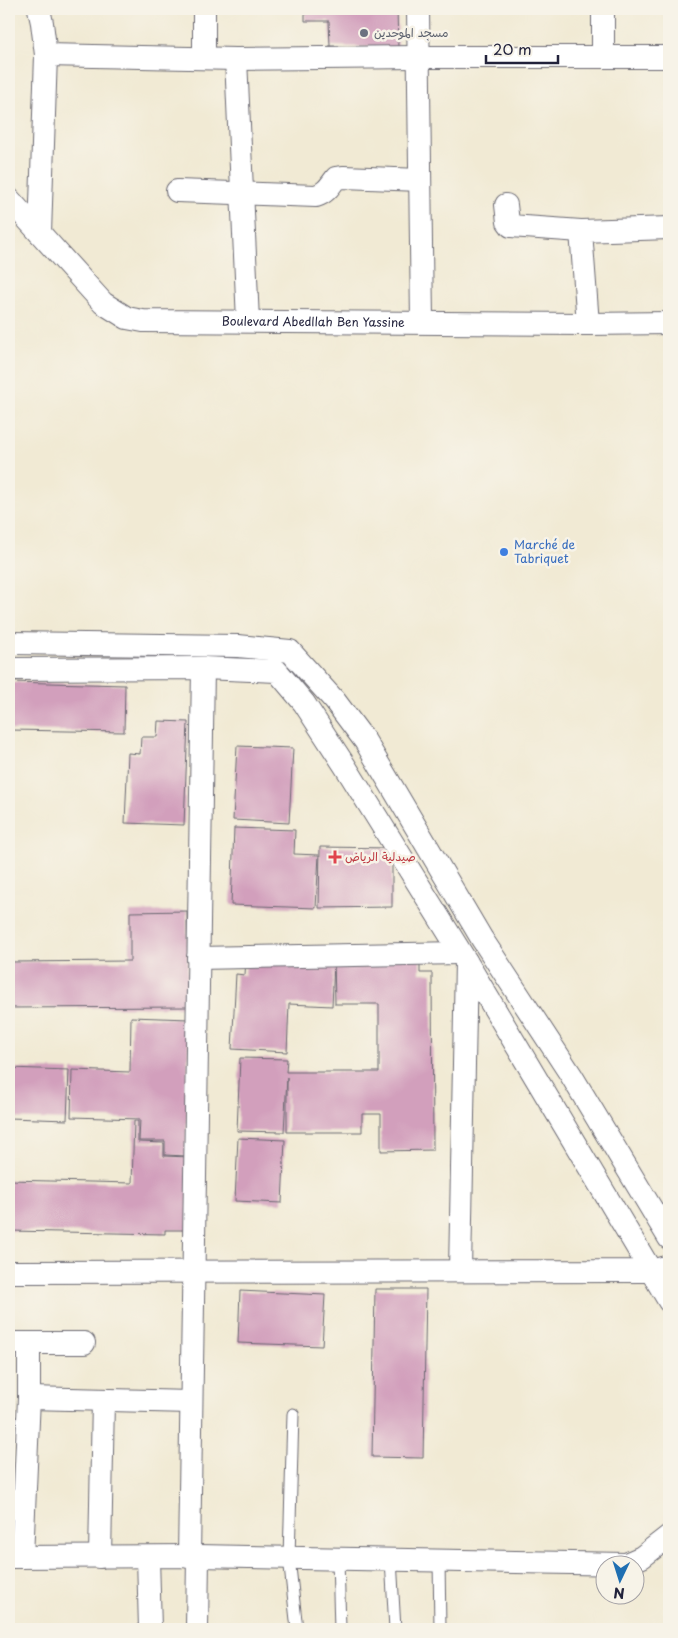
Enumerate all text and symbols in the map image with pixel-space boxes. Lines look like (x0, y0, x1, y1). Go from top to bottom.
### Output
place label: مسجد الموحدين (374, 23, 448, 41)
marker: مسجد الموحدين (358, 27, 370, 39)
scale bar (486, 32, 558, 64)
text: 20 m (493, 37, 532, 60)
street label: Boulevard Abedllah Ben Yassine (222, 312, 405, 331)
place label: Marché de Tabriquet (514, 535, 576, 567)
marker: Marché de Tabriquet (498, 546, 510, 558)
place label: صيدلية الرياض (345, 847, 416, 865)
marker: صيدلية الرياض (329, 851, 341, 863)
north arrow (596, 1556, 646, 1606)
text: N (613, 1583, 625, 1604)

